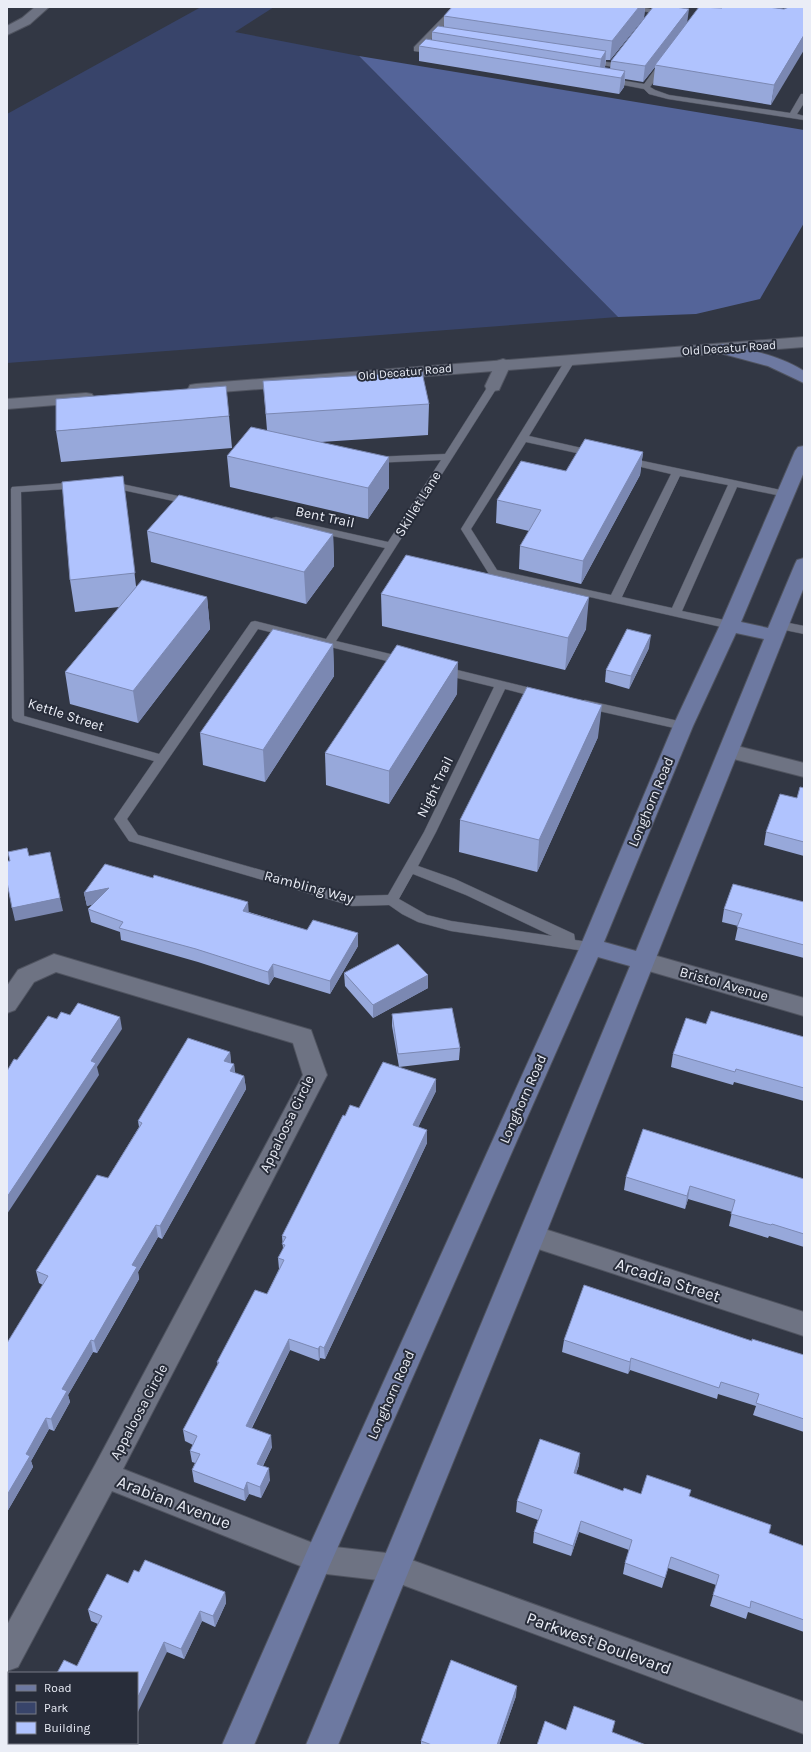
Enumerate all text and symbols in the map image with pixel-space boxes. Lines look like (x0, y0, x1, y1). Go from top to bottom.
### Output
street label: Old Decatur Road (681, 338, 777, 358)
street label: Old Decatur Road (357, 361, 453, 383)
street label: Skillet Lane (391, 468, 445, 540)
street label: Bent Trail (294, 502, 356, 532)
street label: Kettle Street (26, 695, 106, 735)
street label: Night Trail (413, 754, 457, 820)
street label: Longhorn Road (624, 755, 678, 849)
street label: Rambling Way (262, 867, 356, 907)
street label: Bristol Avenue (678, 963, 770, 1005)
street label: Longhorn Road (496, 1052, 550, 1146)
street label: Appaloosa Circle (256, 1073, 318, 1175)
street label: Arcadia Street (613, 1254, 723, 1306)
street label: Longhorn Road (364, 1348, 418, 1442)
street label: Appaloosa Circle (107, 1361, 171, 1463)
street label: Arabian Avenue (114, 1471, 234, 1533)
street label: Parkwest Boulevard (524, 1607, 674, 1679)
legend (8, 1672, 138, 1744)
text: Road (44, 1681, 72, 1695)
text: Park (44, 1701, 69, 1715)
text: Building (44, 1721, 91, 1735)

